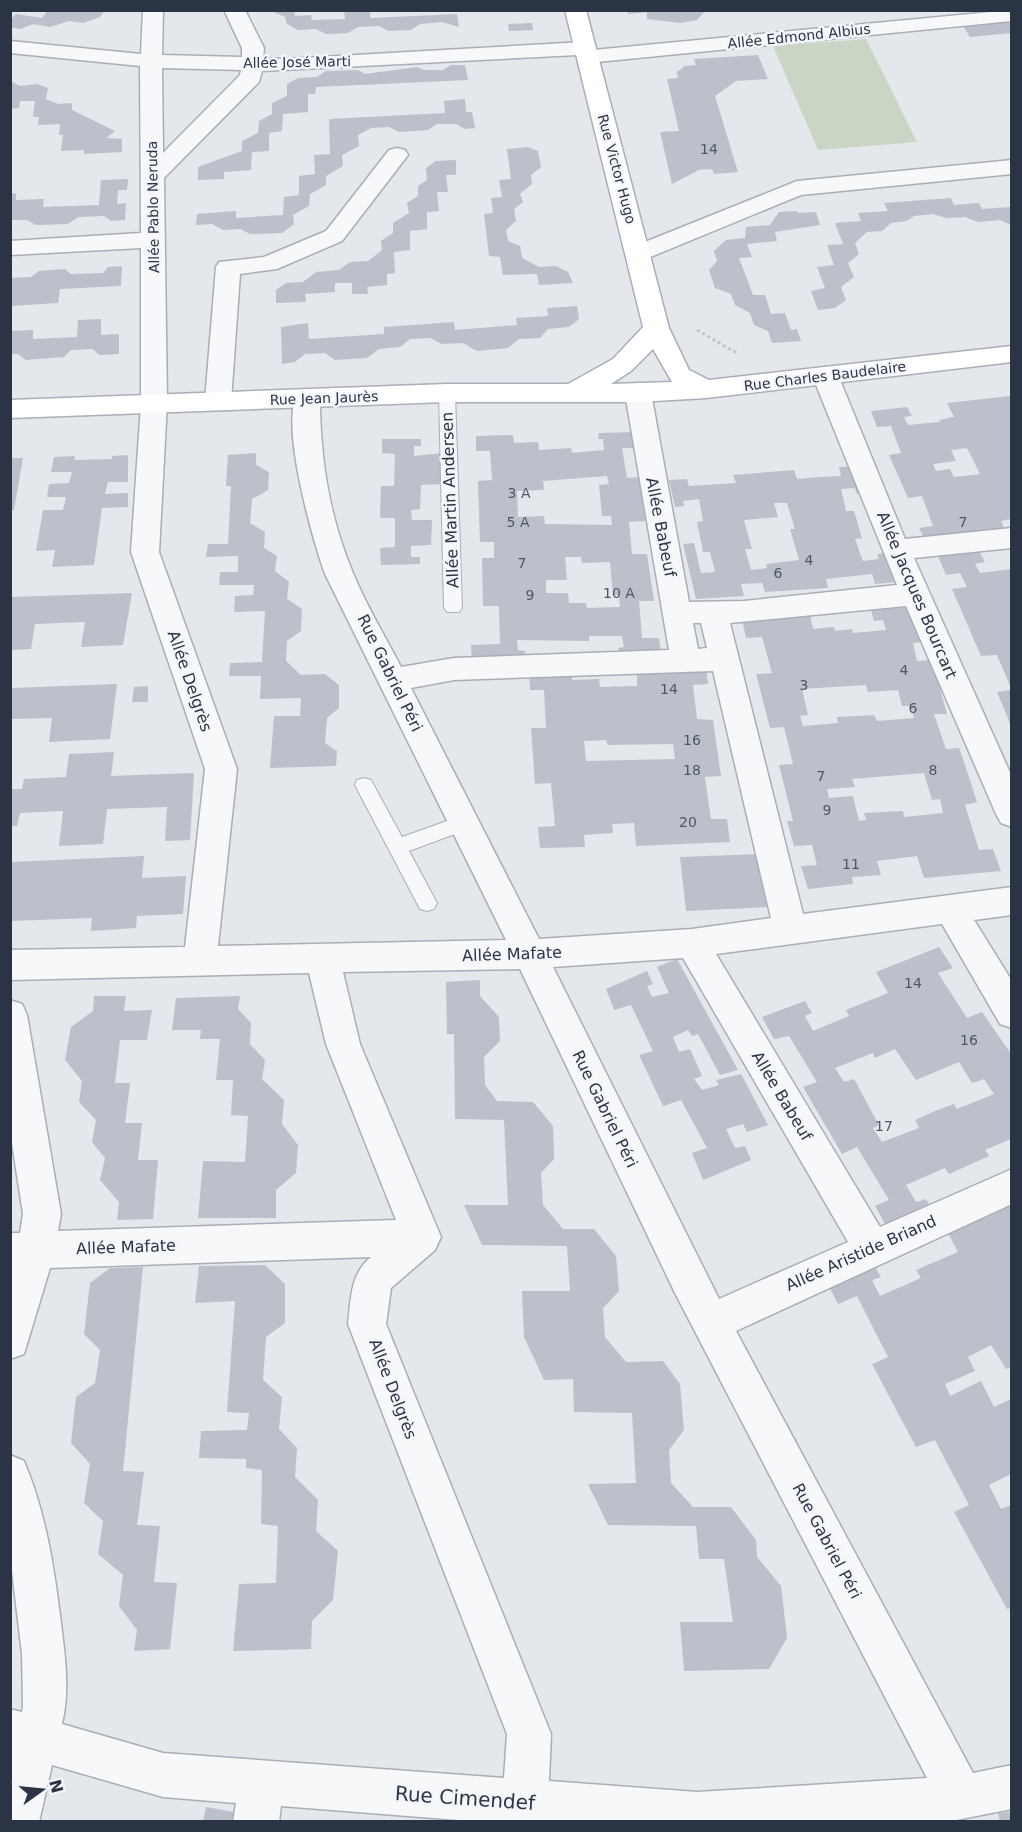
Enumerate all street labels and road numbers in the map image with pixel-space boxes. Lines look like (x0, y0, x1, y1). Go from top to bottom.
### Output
street label: Allée Edmond Albius (727, 21, 871, 51)
street label: Allée José Marti (243, 53, 351, 71)
street label: Rue Victor Hugo (595, 112, 639, 226)
street label: Allée Pablo Neruda (144, 141, 162, 273)
street label: Rue Charles Baudelaire (743, 358, 907, 394)
street label: Rue Jean Jaurès (269, 388, 379, 408)
street label: Allée Martin Andersen (437, 411, 463, 589)
street label: Allée Babeuf (642, 476, 680, 579)
street label: Allée Jacques Bourcart (873, 508, 961, 682)
street label: Rue Gabriel Péri (353, 611, 427, 735)
street label: Allée Delgrès (164, 628, 216, 734)
street label: Allée Mafate (462, 943, 562, 965)
street label: Rue Gabriel Péri (568, 1047, 642, 1171)
street label: Allée Babeuf (748, 1048, 816, 1145)
street label: Allée Aristide Briand (783, 1211, 939, 1295)
street label: Allée Mafate (76, 1236, 176, 1258)
street label: Allée Delgrès (365, 1336, 421, 1442)
street label: Rue Gabriel Péri (789, 1480, 865, 1602)
street label: Rue Cimendef (394, 1781, 537, 1815)

